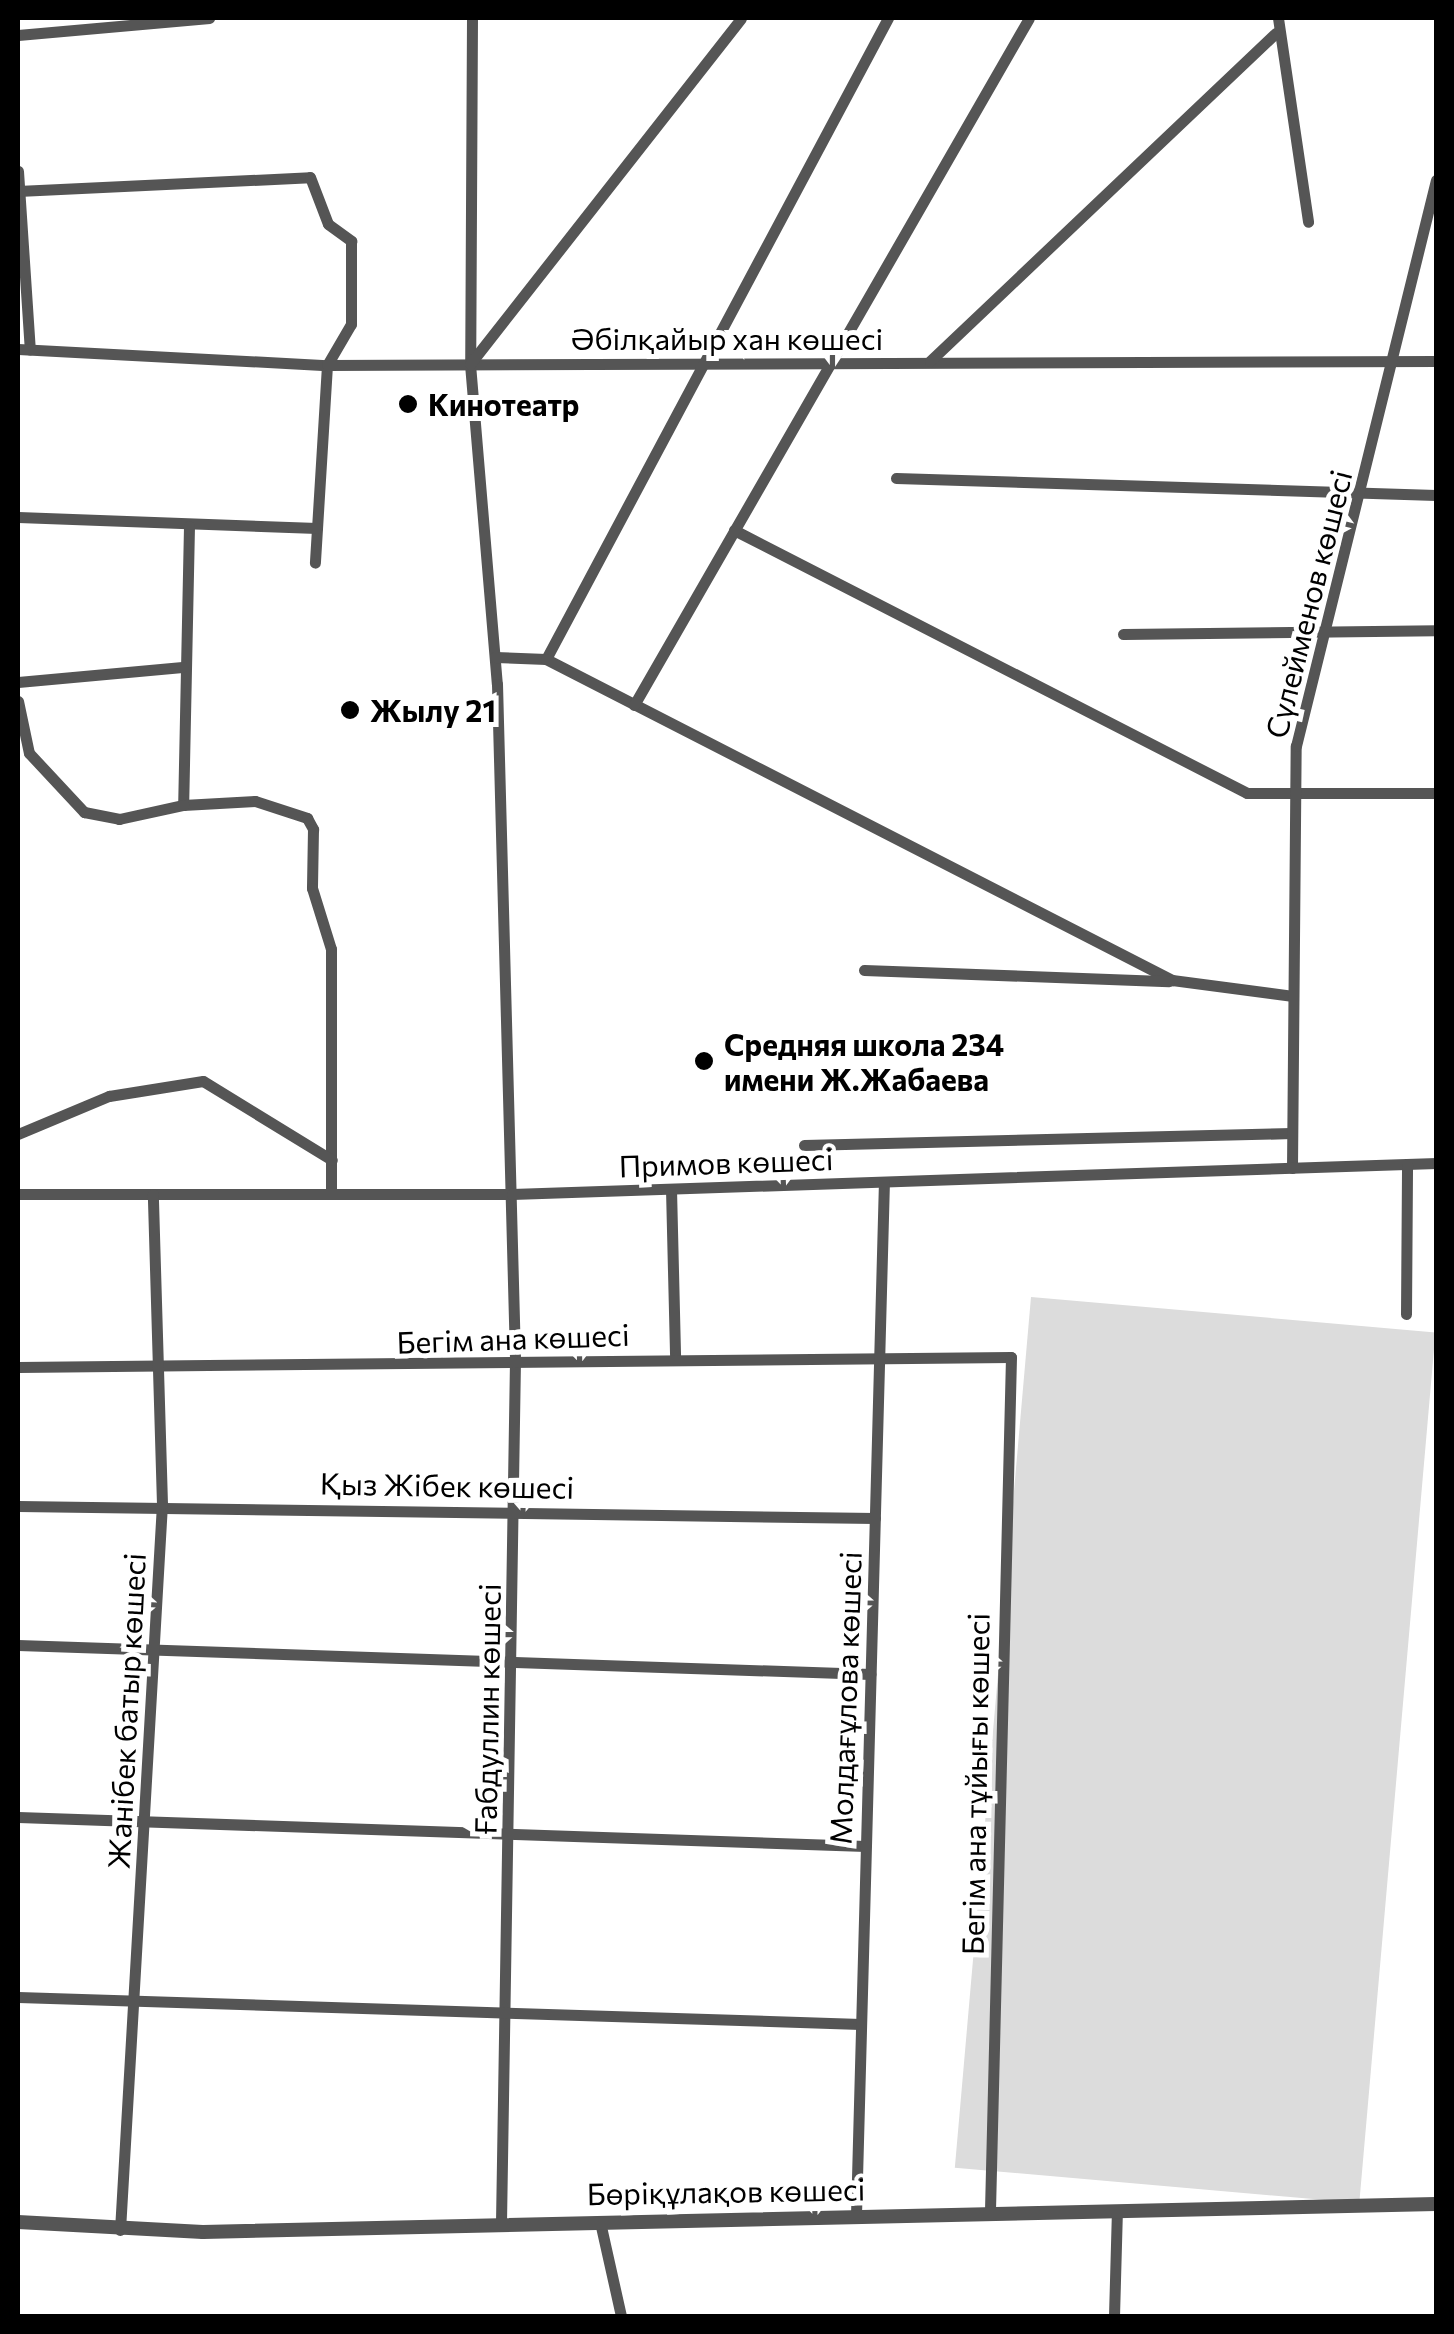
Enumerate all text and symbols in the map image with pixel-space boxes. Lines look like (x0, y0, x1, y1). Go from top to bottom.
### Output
street label: Әбілқайыр хан көшесі (571, 320, 883, 356)
place label: Кинотеатр (428, 386, 579, 422)
marker: Кинотеатр (397, 393, 419, 415)
street label: Сүлейменов көшесі (1257, 466, 1359, 742)
place label: Жылу 21 (370, 692, 496, 728)
marker: Жылу 21 (339, 699, 361, 721)
place label: Средняя школа 234 имени Ж.Жабаева (724, 1026, 1004, 1096)
marker: Средняя школа 234 имени Ж.Жабаева (693, 1050, 715, 1072)
street label: Примов көшесі (618, 1140, 834, 1184)
street label: Бегім ана көшесі (396, 1316, 630, 1360)
street label: Қыз Жібек көшесі (320, 1465, 574, 1505)
street label: Молдағұлова көшесі (822, 1551, 868, 1845)
street label: Жанібек батыр көшесі (100, 1552, 152, 1870)
street label: Ғабдуллин көшесі (467, 1583, 507, 1835)
street label: Бегім ана тұйығы көшесі (954, 1613, 996, 1955)
street label: Бөріқұлақов көшесі (586, 2171, 866, 2211)

